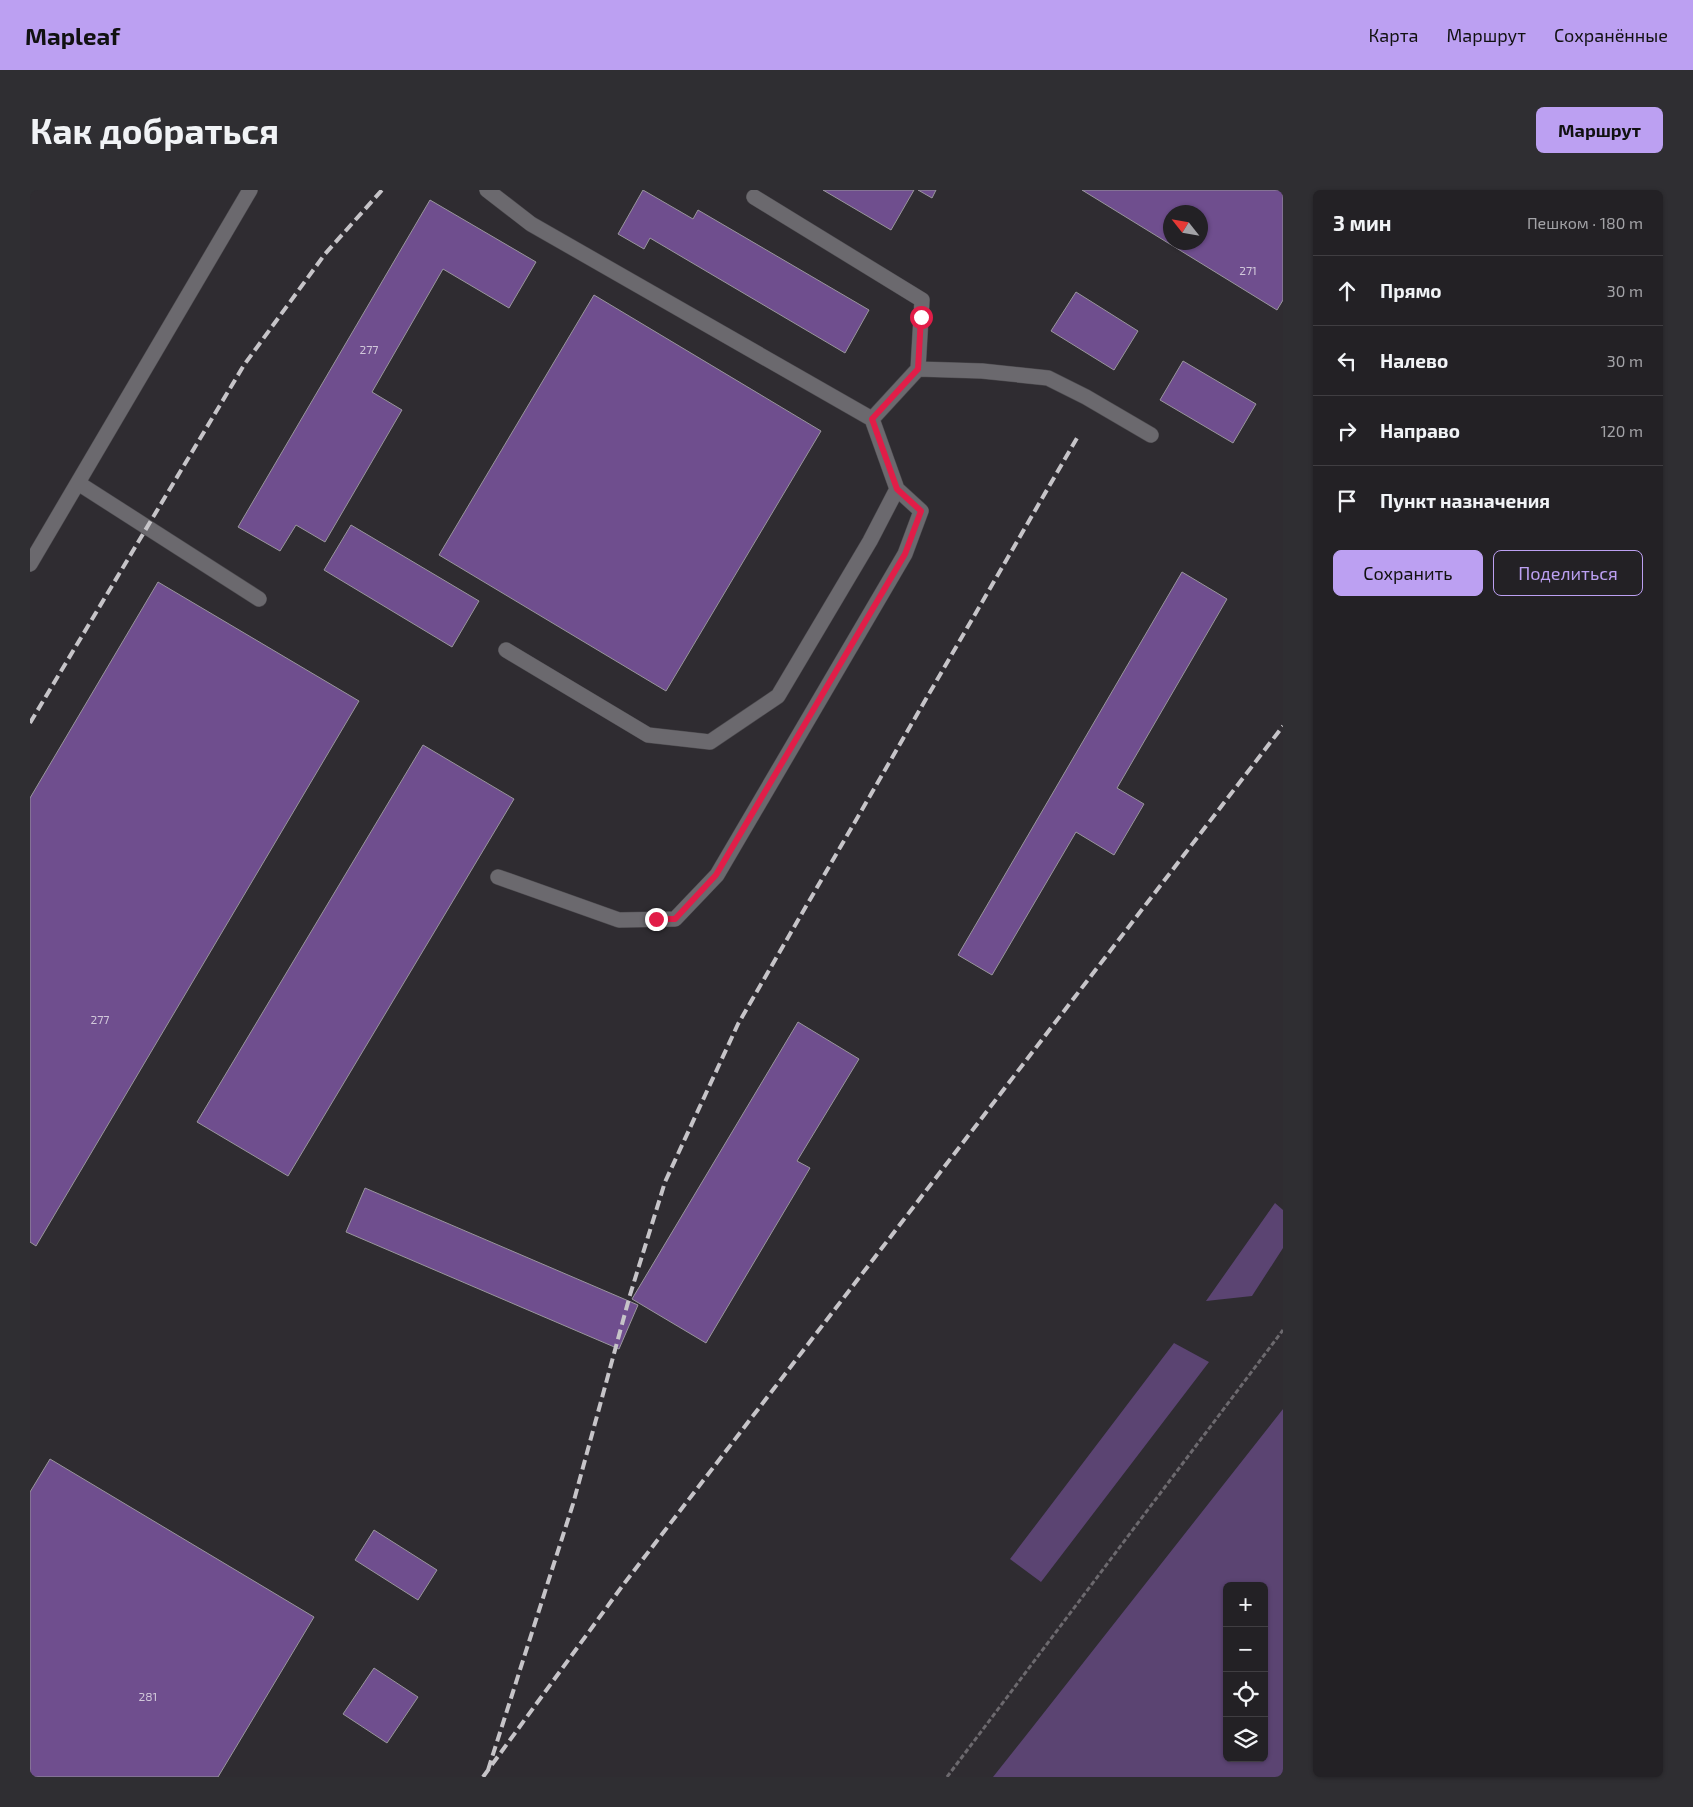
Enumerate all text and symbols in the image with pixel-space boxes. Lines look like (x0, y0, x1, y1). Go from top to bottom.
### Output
text: Mapleaf (25, 21, 120, 50)
text: Карта (1368, 24, 1418, 46)
text: Маршрут (1446, 24, 1526, 46)
text: Сохранённые (1554, 24, 1668, 46)
button: Маршрут (1536, 107, 1663, 153)
text: Как добраться (30, 109, 279, 151)
north arrow (1163, 205, 1208, 250)
text: 3 мин (1333, 210, 1391, 235)
text: Пешком · 180 m (1527, 213, 1643, 232)
house number: 271 (1239, 263, 1257, 277)
icon: ahead (1333, 277, 1361, 305)
text: Прямо (1380, 279, 1442, 302)
text: 30 m (1607, 281, 1643, 300)
route start (910, 306, 933, 329)
house number: 277 (359, 342, 379, 356)
icon: left (1333, 347, 1361, 375)
text: Налево (1380, 349, 1448, 372)
text: 30 m (1607, 351, 1643, 370)
icon: right (1333, 417, 1361, 445)
text: Направо (1380, 419, 1460, 442)
text: 120 m (1600, 421, 1643, 440)
icon: arrive (1333, 487, 1361, 515)
text: Пункт назначения (1380, 489, 1550, 512)
button: Сохранить (1333, 550, 1483, 596)
button: Поделиться (1493, 550, 1643, 596)
route end (645, 908, 668, 931)
house number: 277 (90, 1012, 110, 1026)
map controls (1223, 1582, 1268, 1762)
button: + (1223, 1582, 1268, 1627)
button: − (1223, 1627, 1268, 1672)
button: locate (1223, 1672, 1268, 1717)
house number: 281 (139, 1689, 157, 1703)
button: layers (1223, 1717, 1268, 1762)

